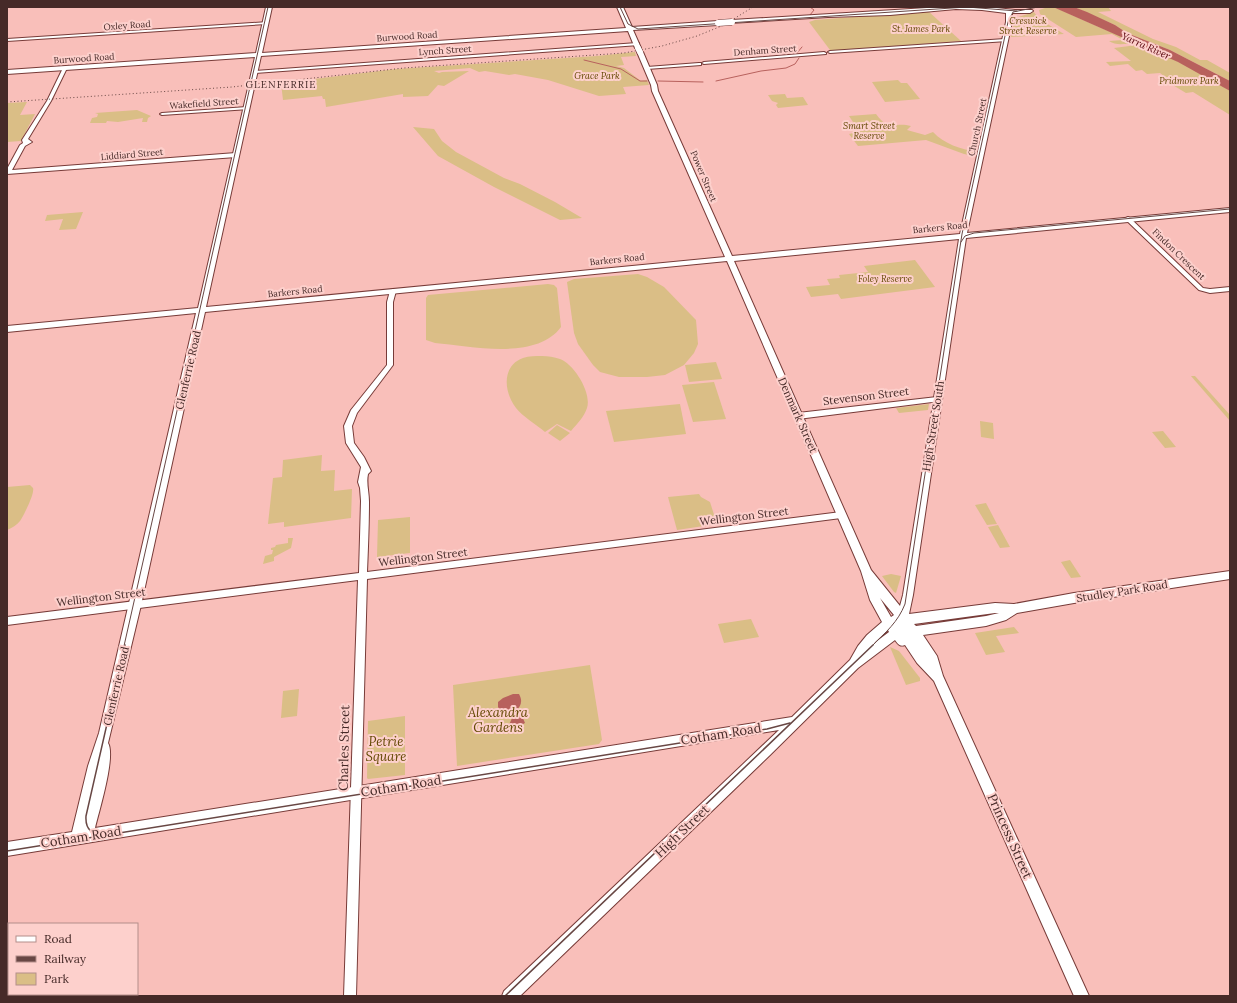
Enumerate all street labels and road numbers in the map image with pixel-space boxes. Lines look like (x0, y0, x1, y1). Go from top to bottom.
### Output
street label: Oxley Road (103, 18, 152, 32)
street label: Burwood Road (376, 28, 438, 44)
street label: Denham Street (733, 42, 797, 58)
street label: Lynch Street (418, 43, 472, 57)
street label: Burwood Road (53, 50, 115, 66)
street label: Wakefield Street (169, 95, 239, 111)
street label: Church Street (965, 97, 989, 157)
street label: Liddiard Street (100, 146, 164, 162)
street label: Power Street (688, 149, 720, 204)
street label: Barkers Road (912, 219, 969, 235)
street label: Findon Crescent (1150, 226, 1208, 282)
street label: Barkers Road (589, 251, 646, 267)
street label: Barkers Road (267, 283, 324, 299)
street label: Glenferrie Road (172, 329, 204, 411)
street label: Denmark Street (775, 375, 821, 456)
street label: High Street South (919, 379, 947, 472)
street label: Stevenson Street (822, 384, 911, 408)
street label: Wellington Street (699, 503, 790, 528)
street label: Wellington Street (378, 544, 469, 569)
street label: Studley Park Road (1075, 577, 1169, 605)
street label: Wellington Street (56, 584, 147, 609)
street label: Glenferrie Road (100, 645, 132, 727)
street label: Charles Street (335, 705, 353, 791)
street label: Cotham Road (679, 719, 763, 749)
street label: Cotham Road (359, 771, 443, 801)
street label: Princess Street (984, 791, 1036, 881)
street label: High Street (651, 801, 713, 861)
street label: Cotham Road (39, 822, 123, 852)

